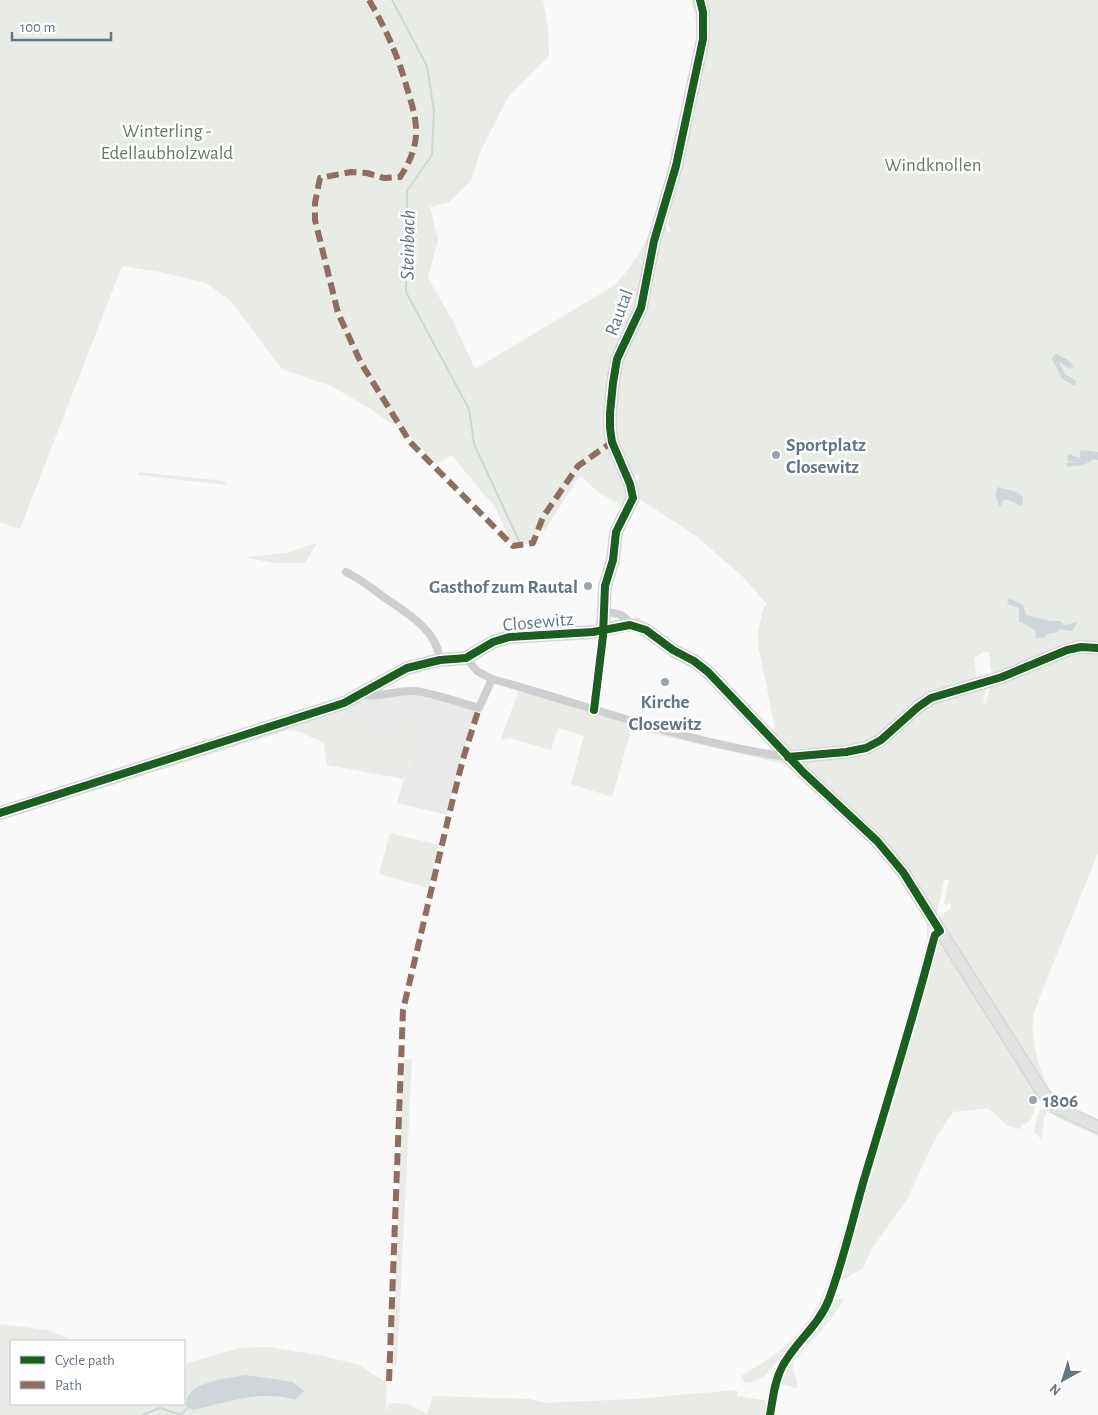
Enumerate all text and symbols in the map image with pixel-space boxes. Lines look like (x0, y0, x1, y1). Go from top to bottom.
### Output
scale bar (12, 10, 111, 42)
text: 100 m (20, 20, 55, 35)
park label: Winterling - Edellaubholzwald (101, 122, 233, 163)
park label: Windknollen (885, 156, 981, 175)
water label: Steinbach (397, 210, 419, 280)
street label: Rautal (602, 287, 637, 338)
place label: Sportplatz Closewitz (786, 436, 866, 477)
marker: Sportplatz Closewitz (770, 449, 782, 461)
place label: Gasthof zum Rautal (429, 578, 578, 597)
marker: Gasthof zum Rautal (582, 580, 594, 592)
street label: Closewitz (502, 610, 574, 635)
marker: Kirche Closewitz (659, 676, 671, 688)
place label: Kirche Closewitz (628, 693, 702, 734)
place label: 1806 (1043, 1092, 1078, 1111)
marker: 1806 (1027, 1094, 1039, 1106)
legend (10, 1340, 185, 1405)
text: Cycle path (55, 1353, 115, 1368)
north arrow (1038, 1355, 1088, 1405)
text: Path (55, 1378, 82, 1393)
text: N (1047, 1381, 1064, 1398)

